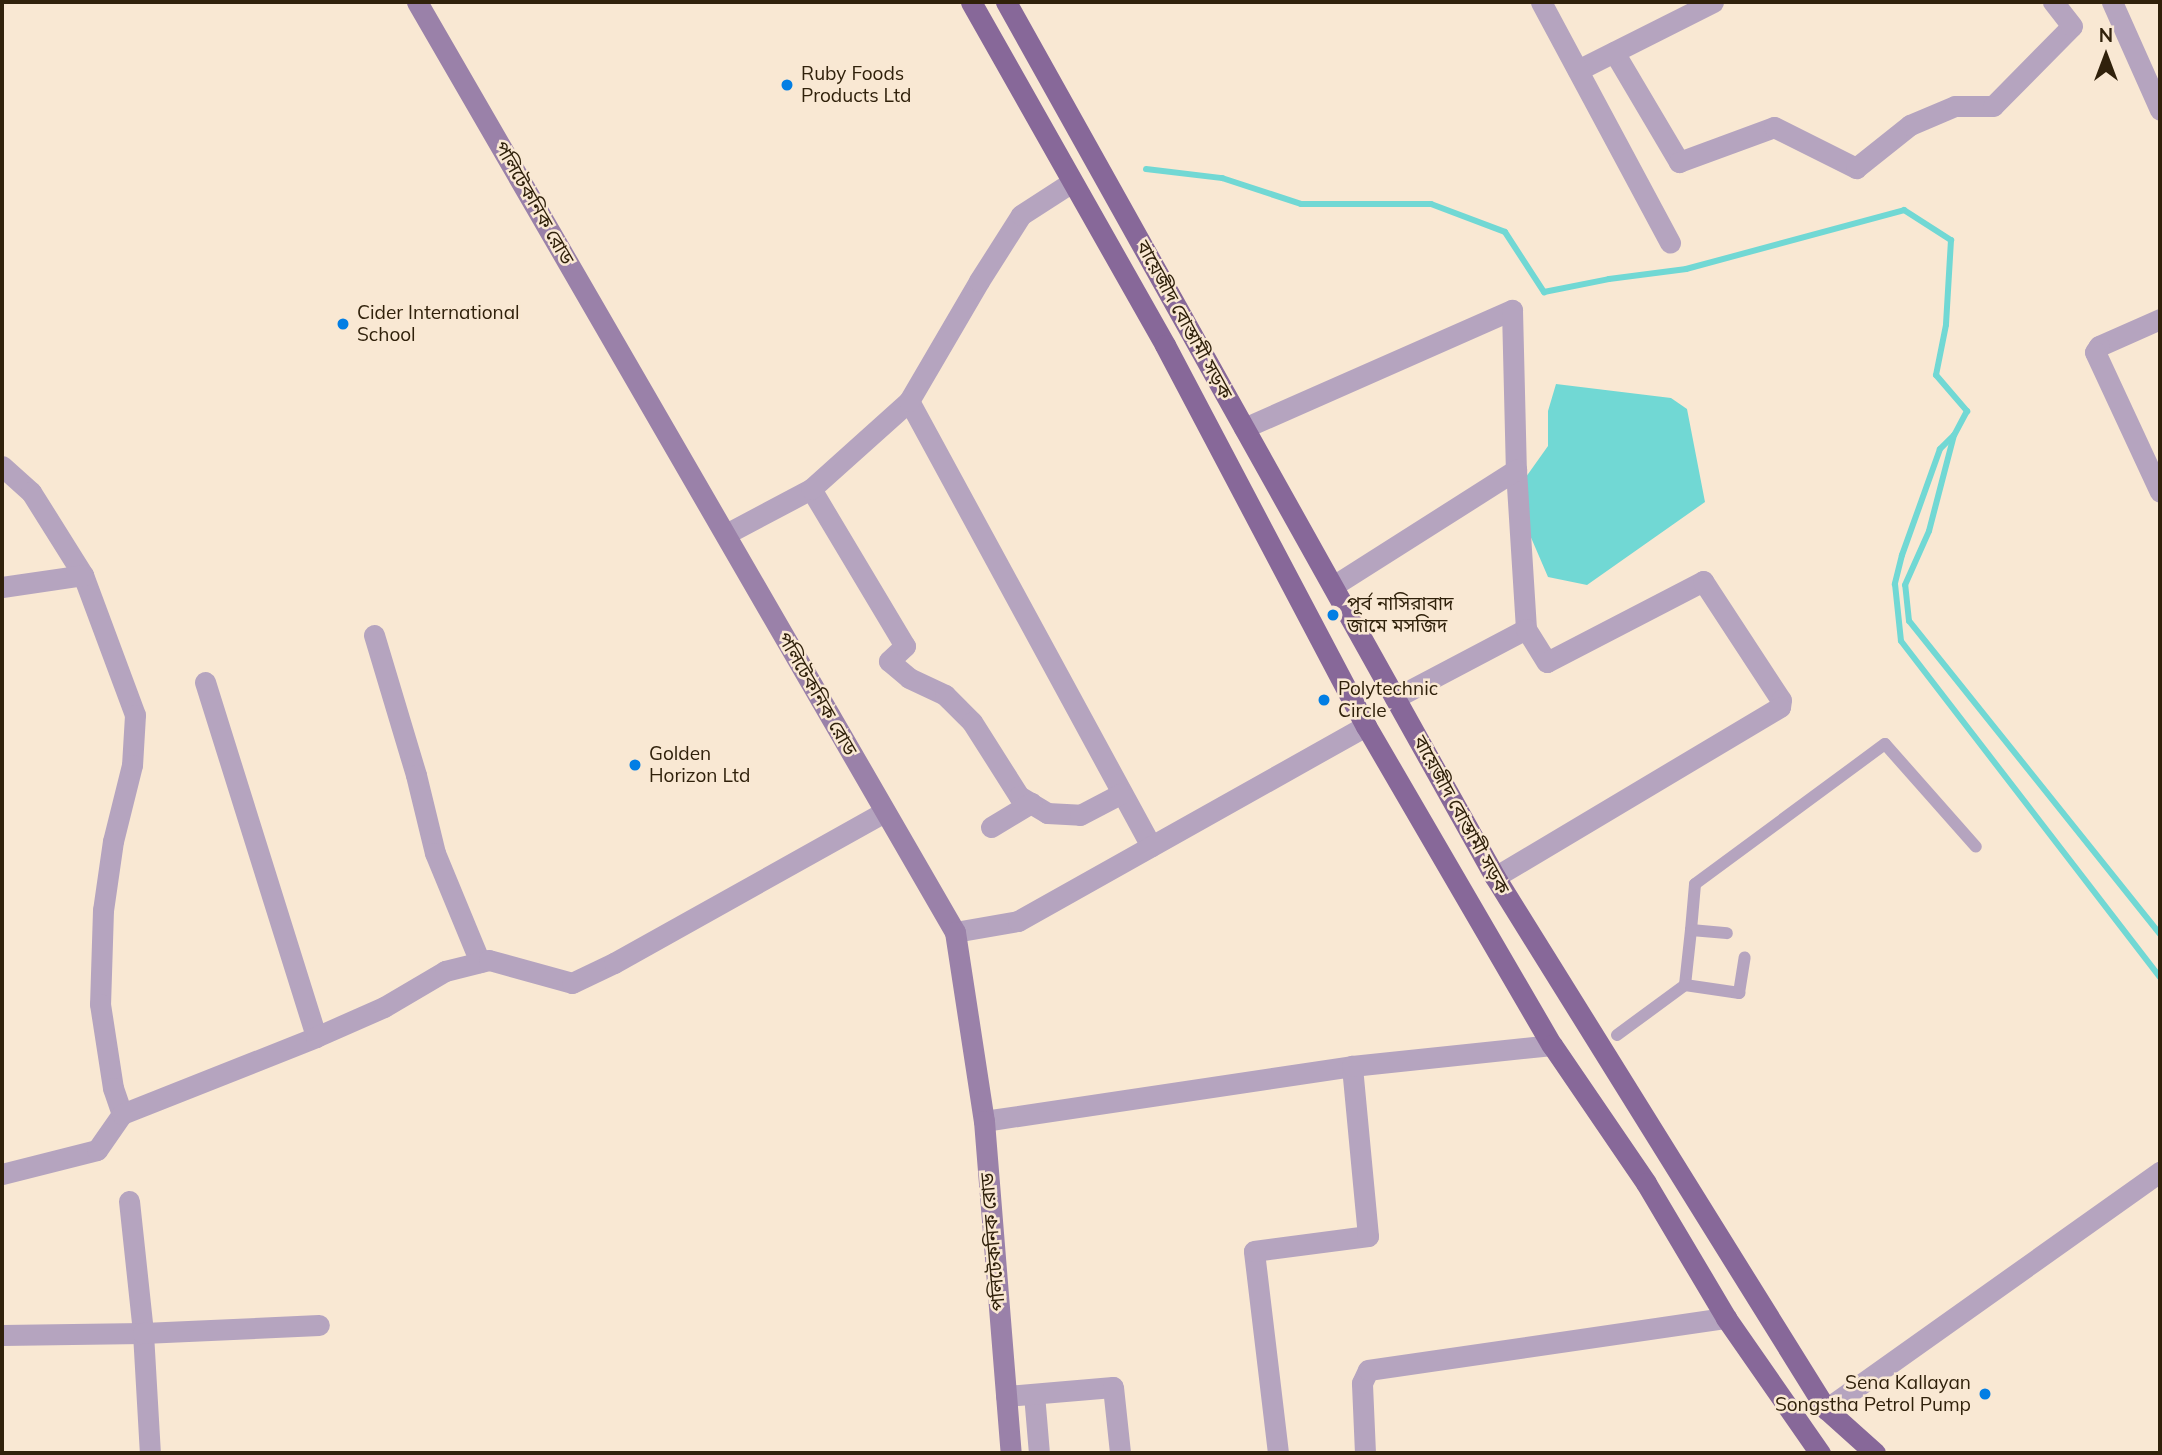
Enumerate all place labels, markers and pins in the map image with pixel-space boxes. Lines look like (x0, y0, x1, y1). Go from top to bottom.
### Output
place label: Ruby Foods Products Ltd (801, 63, 911, 107)
marker: Ruby Foods Products Ltd (779, 77, 795, 93)
place label: Cider International School (357, 302, 520, 346)
marker: Cider International School (335, 316, 351, 332)
place label: পূর্ব নাসিরাবাদ জামে মসজিদ (1347, 593, 1454, 637)
marker: পূর্ব নাসিরাবাদ জামে মসজিদ (1325, 607, 1341, 623)
place label: Polytechnic Circle (1338, 678, 1438, 722)
marker: Polytechnic Circle (1316, 692, 1332, 708)
place label: Golden Horizon Ltd (649, 743, 750, 787)
marker: Golden Horizon Ltd (627, 757, 643, 773)
place label: Sena Kallayan Songstha Petrol Pump (1775, 1372, 1971, 1416)
marker: Sena Kallayan Songstha Petrol Pump (1977, 1386, 1993, 1402)

